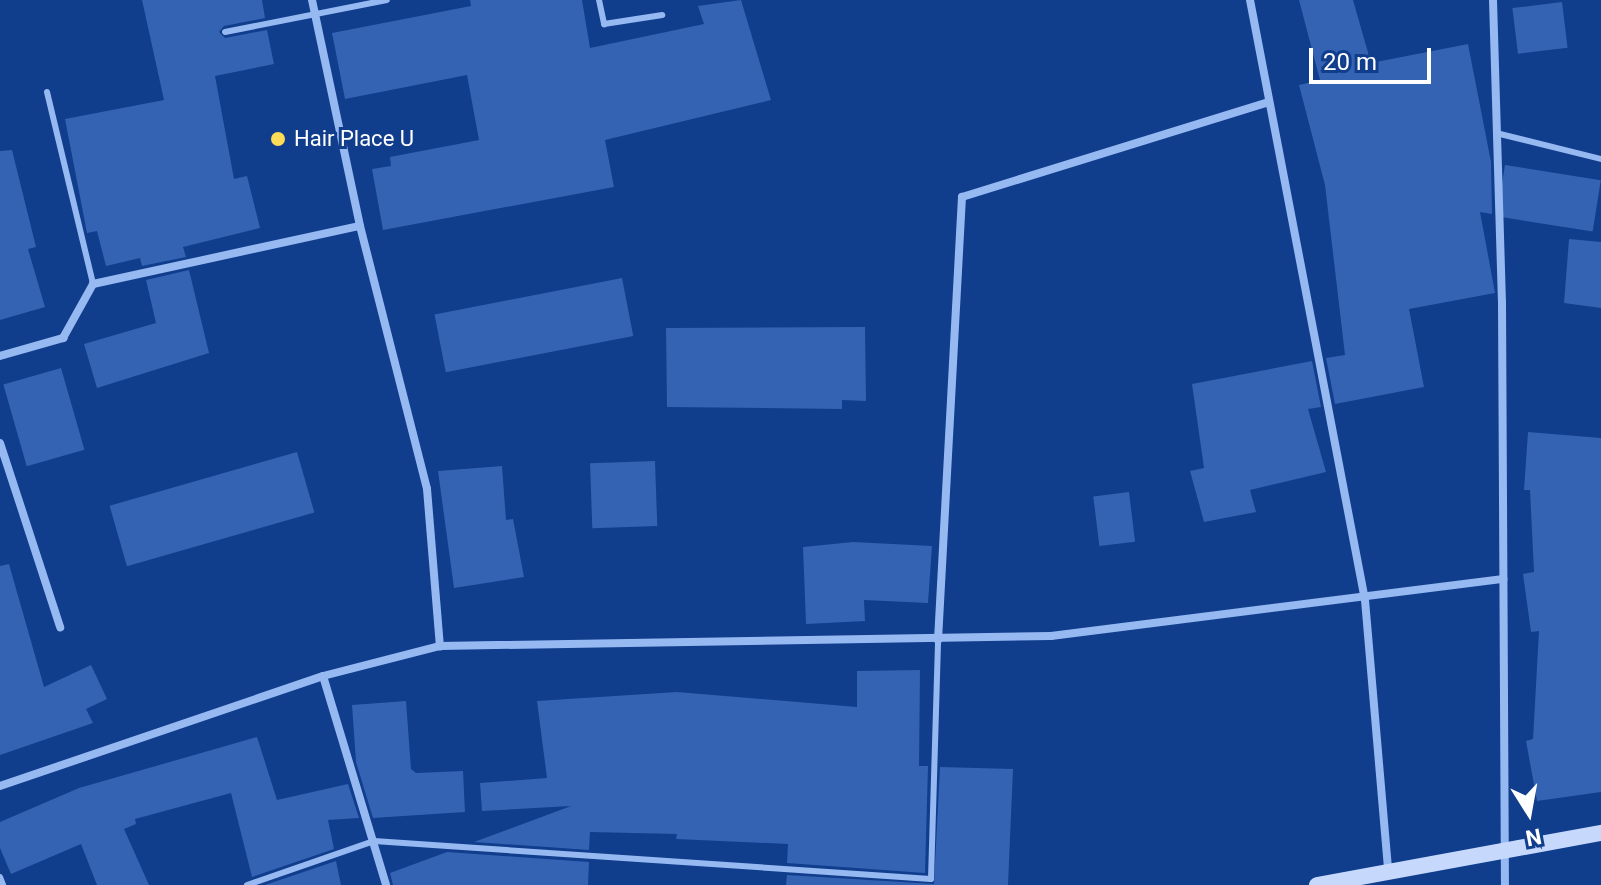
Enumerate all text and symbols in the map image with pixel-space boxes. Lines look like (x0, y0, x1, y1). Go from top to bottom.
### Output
scale bar (1313, 32, 1435, 82)
text: 20 m (1323, 48, 1377, 76)
place label: Hair Place U (294, 126, 414, 152)
marker: Hair Place U (269, 130, 287, 148)
north arrow (1489, 773, 1569, 853)
text: N (1524, 823, 1544, 851)

